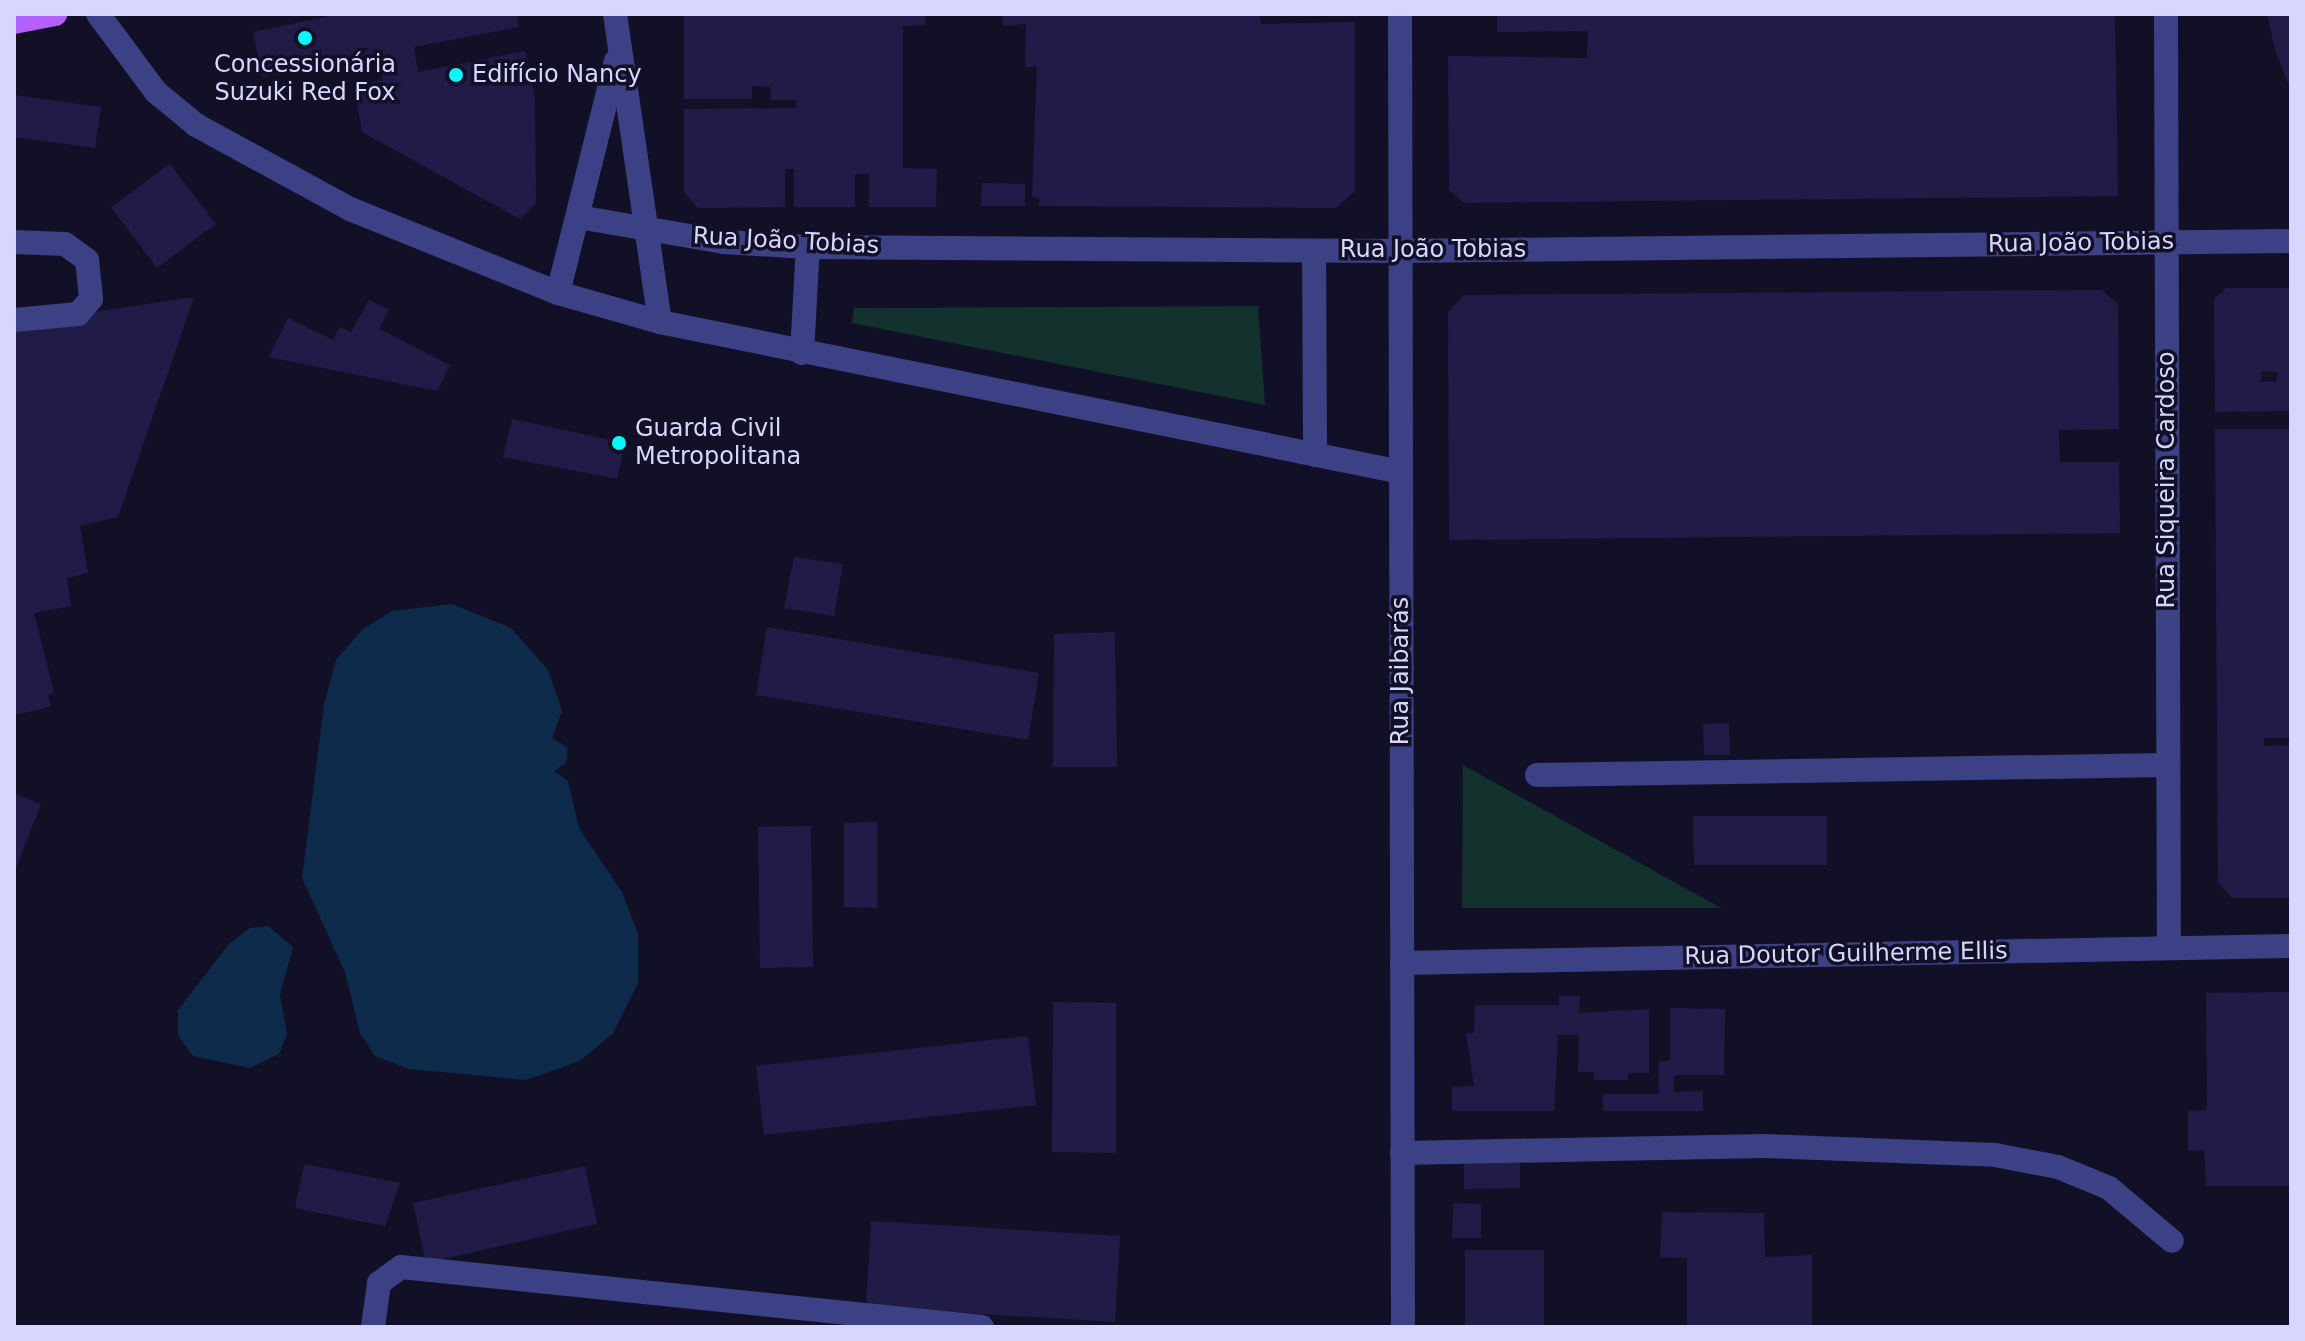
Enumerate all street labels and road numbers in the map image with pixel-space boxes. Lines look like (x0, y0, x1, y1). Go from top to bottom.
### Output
street label: Rua João Tobias (692, 222, 880, 260)
street label: Rua João Tobias (1988, 227, 2174, 259)
street label: Rua João Tobias (1340, 236, 1526, 264)
street label: Rua Siqueira Cardoso (2153, 351, 2181, 609)
street label: Rua Jaibarás (1387, 597, 1415, 745)
street label: Rua Doutor Guilherme Ellis (1684, 937, 2008, 971)

